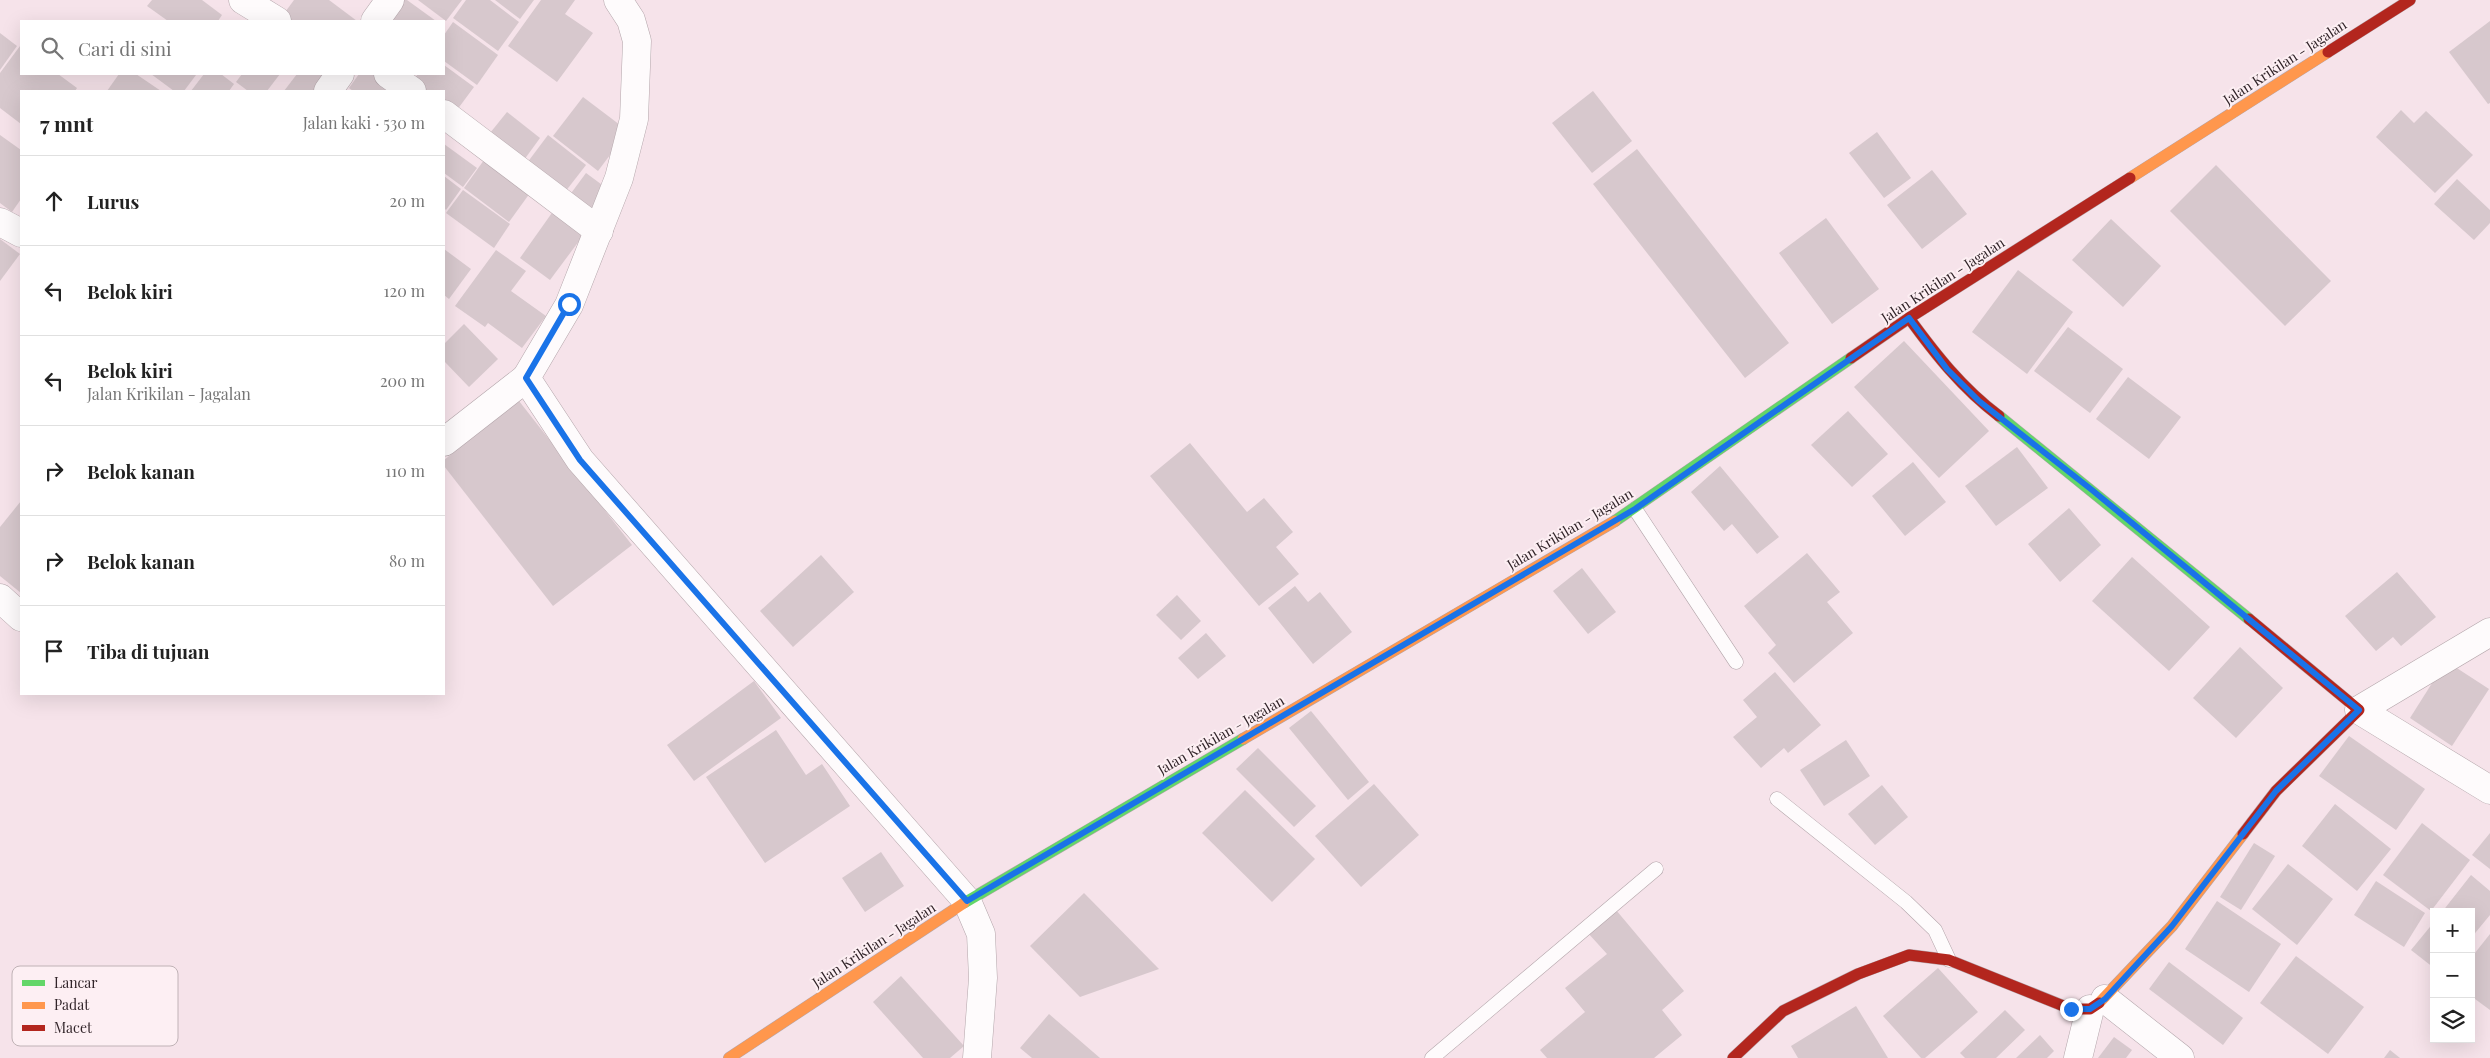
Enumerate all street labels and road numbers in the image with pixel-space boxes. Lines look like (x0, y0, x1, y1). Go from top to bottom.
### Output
street label: Jalan Krikilan - Jagalan (2219, 14, 2351, 109)
street label: Jalan Krikilan - Jagalan (1877, 232, 2009, 327)
street label: Jalan Krikilan - Jagalan (1503, 483, 1637, 574)
street label: Jalan Krikilan - Jagalan (1153, 690, 1288, 779)
street label: Jalan Krikilan - Jagalan (808, 897, 940, 992)

